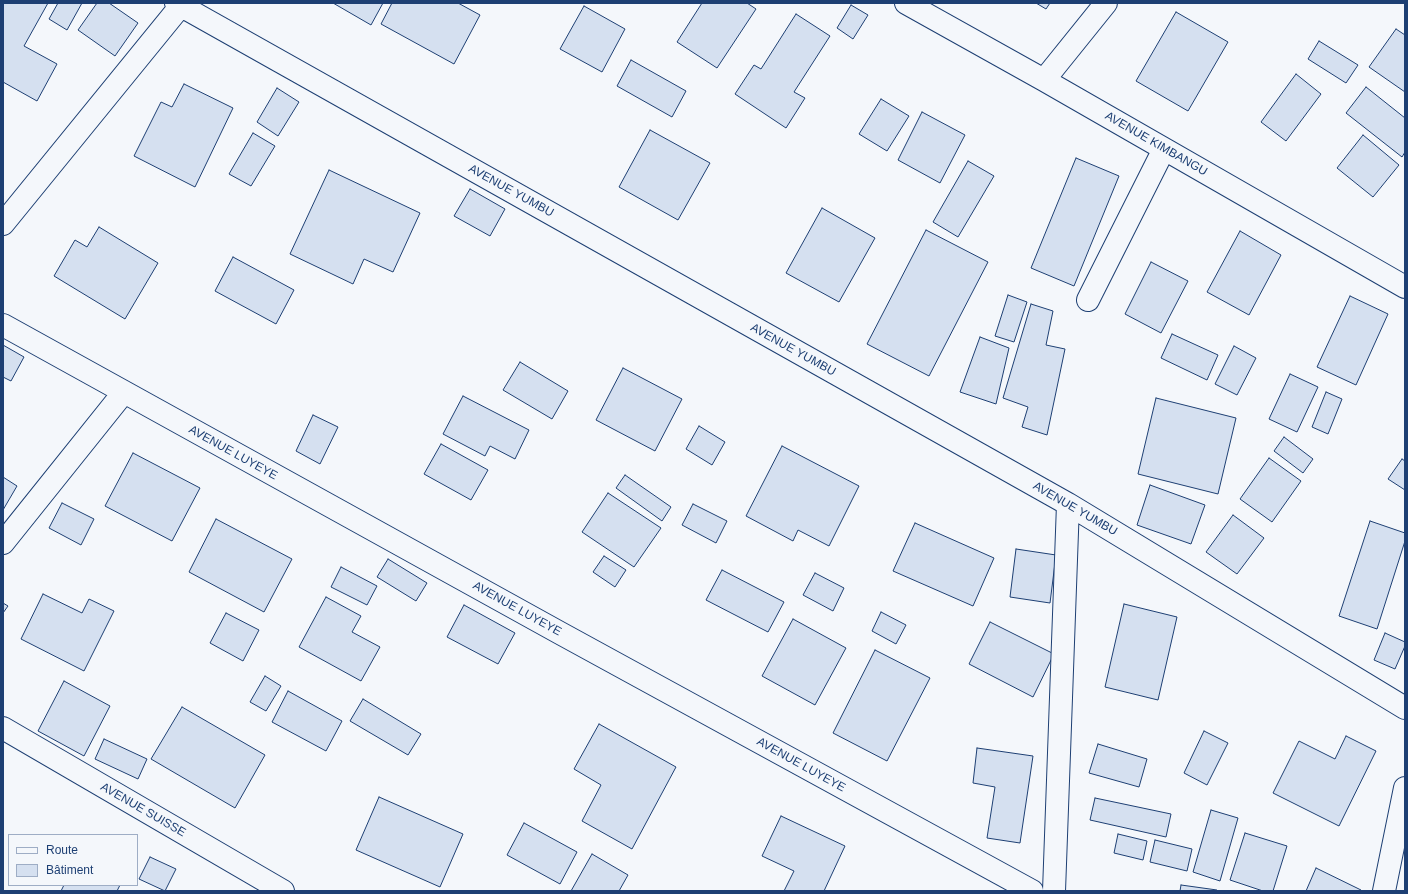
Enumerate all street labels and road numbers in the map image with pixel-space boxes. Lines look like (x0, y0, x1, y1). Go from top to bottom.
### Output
street label: AVENUE KIMBANGU (1102, 109, 1210, 179)
street label: AVENUE YUMBU (466, 162, 556, 220)
street label: AVENUE YUMBU (748, 321, 838, 379)
street label: AVENUE LUYEYE (186, 423, 280, 483)
street label: AVENUE YUMBU (1030, 479, 1120, 539)
street label: AVENUE LUYEYE (470, 579, 564, 639)
street label: AVENUE LUYEYE (754, 735, 848, 795)
street label: AVENUE SUISSE (98, 780, 188, 840)

